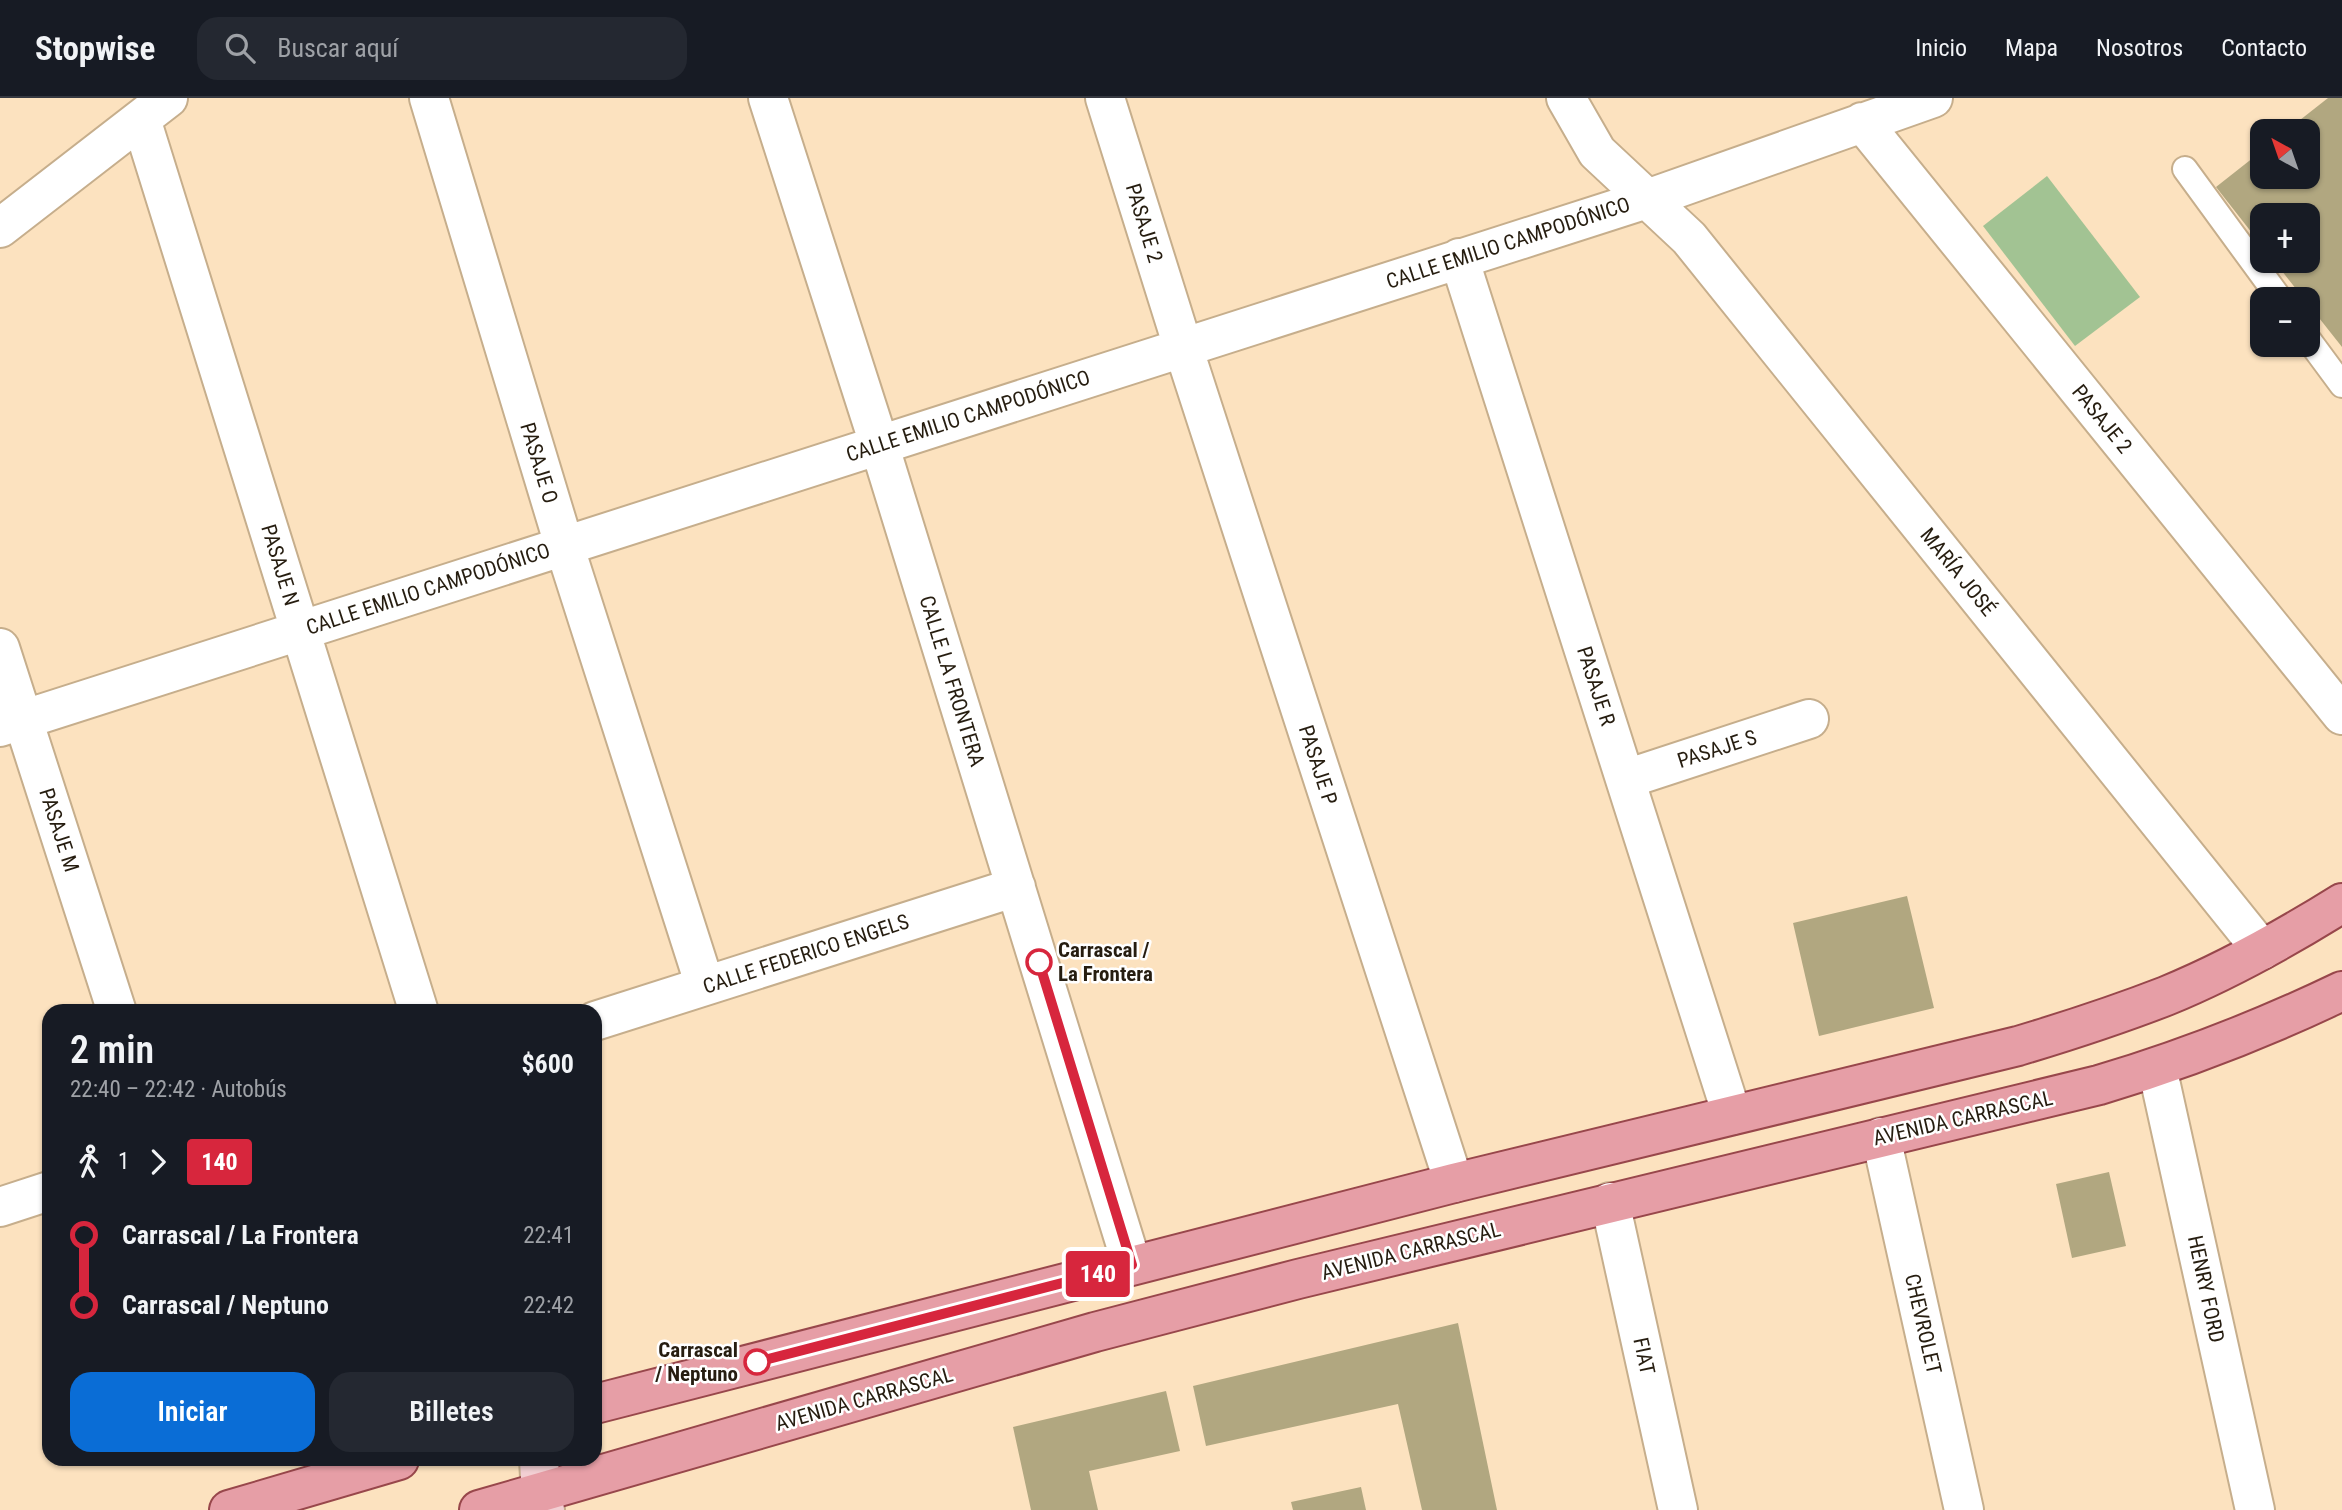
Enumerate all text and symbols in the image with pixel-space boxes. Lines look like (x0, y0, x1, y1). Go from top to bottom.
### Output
search box (197, 17, 687, 80)
text: Stopwise (35, 29, 155, 68)
icon: search (221, 29, 259, 67)
text: Buscar aquí (277, 33, 398, 63)
text: Inicio (1915, 34, 1967, 62)
text: Mapa (2005, 34, 2058, 62)
text: Nosotros (2096, 34, 2183, 62)
text: Contacto (2221, 34, 2307, 62)
north arrow (2250, 119, 2320, 189)
map controls (2250, 119, 2320, 357)
street label: PASAJE 2 (1121, 181, 1167, 265)
street label: CALLE EMILIO CAMPODÓNICO (1383, 192, 1633, 294)
button: + (2250, 203, 2320, 273)
button: − (2250, 287, 2320, 357)
street label: CALLE EMILIO CAMPODÓNICO (843, 365, 1093, 467)
street label: PASAJE 2 (2067, 380, 2137, 458)
street label: PASAJE O (515, 420, 563, 506)
street label: PASAJE N (256, 521, 304, 609)
street label: MARÍA JOSÉ (1915, 523, 2001, 621)
street label: CALLE EMILIO CAMPODÓNICO (303, 538, 553, 640)
street label: CALLE LA FRONTERA (915, 593, 989, 769)
street label: PASAJE R (1572, 643, 1620, 729)
street label: PASAJE P (1294, 722, 1342, 808)
street label: PASAJE S (1674, 725, 1760, 773)
street label: PASAJE M (34, 785, 84, 875)
street label: CALLE FEDERICO ENGELS (700, 909, 912, 999)
place label: Carrascal / La Frontera (1058, 938, 1153, 986)
marker: Carrascal / La Frontera (1026, 949, 1052, 975)
text: 2 min (70, 1028, 154, 1072)
text: $600 (521, 1049, 574, 1079)
text: 22:40 – 22:42 · Autobús (70, 1076, 287, 1103)
street label: AVENIDA CARRASCAL (1871, 1086, 2055, 1150)
icon: walk (70, 1143, 108, 1181)
icon: forward (139, 1143, 177, 1181)
text: 1 (118, 1148, 129, 1175)
text: 140 (201, 1148, 238, 1176)
street label: AVENIDA CARRASCAL (1319, 1217, 1503, 1285)
text: Carrascal / La Frontera (122, 1220, 359, 1250)
text: 22:41 (523, 1222, 574, 1249)
street label: HENRY FORD (2183, 1233, 2229, 1345)
line badge: 140 (1058, 1251, 1138, 1297)
text: 140 (1080, 1260, 1116, 1288)
street label: CHEVROLET (1900, 1271, 1946, 1377)
text: Carrascal / Neptuno (122, 1290, 329, 1320)
text: 22:42 (523, 1292, 574, 1319)
street label: FIAT (1628, 1335, 1660, 1377)
place label: Carrascal / Neptuno (654, 1338, 738, 1386)
marker: Carrascal / Neptuno (744, 1349, 770, 1375)
street label: AVENIDA CARRASCAL (772, 1362, 956, 1436)
button: Iniciar (70, 1372, 315, 1452)
button: Billetes (329, 1372, 574, 1452)

